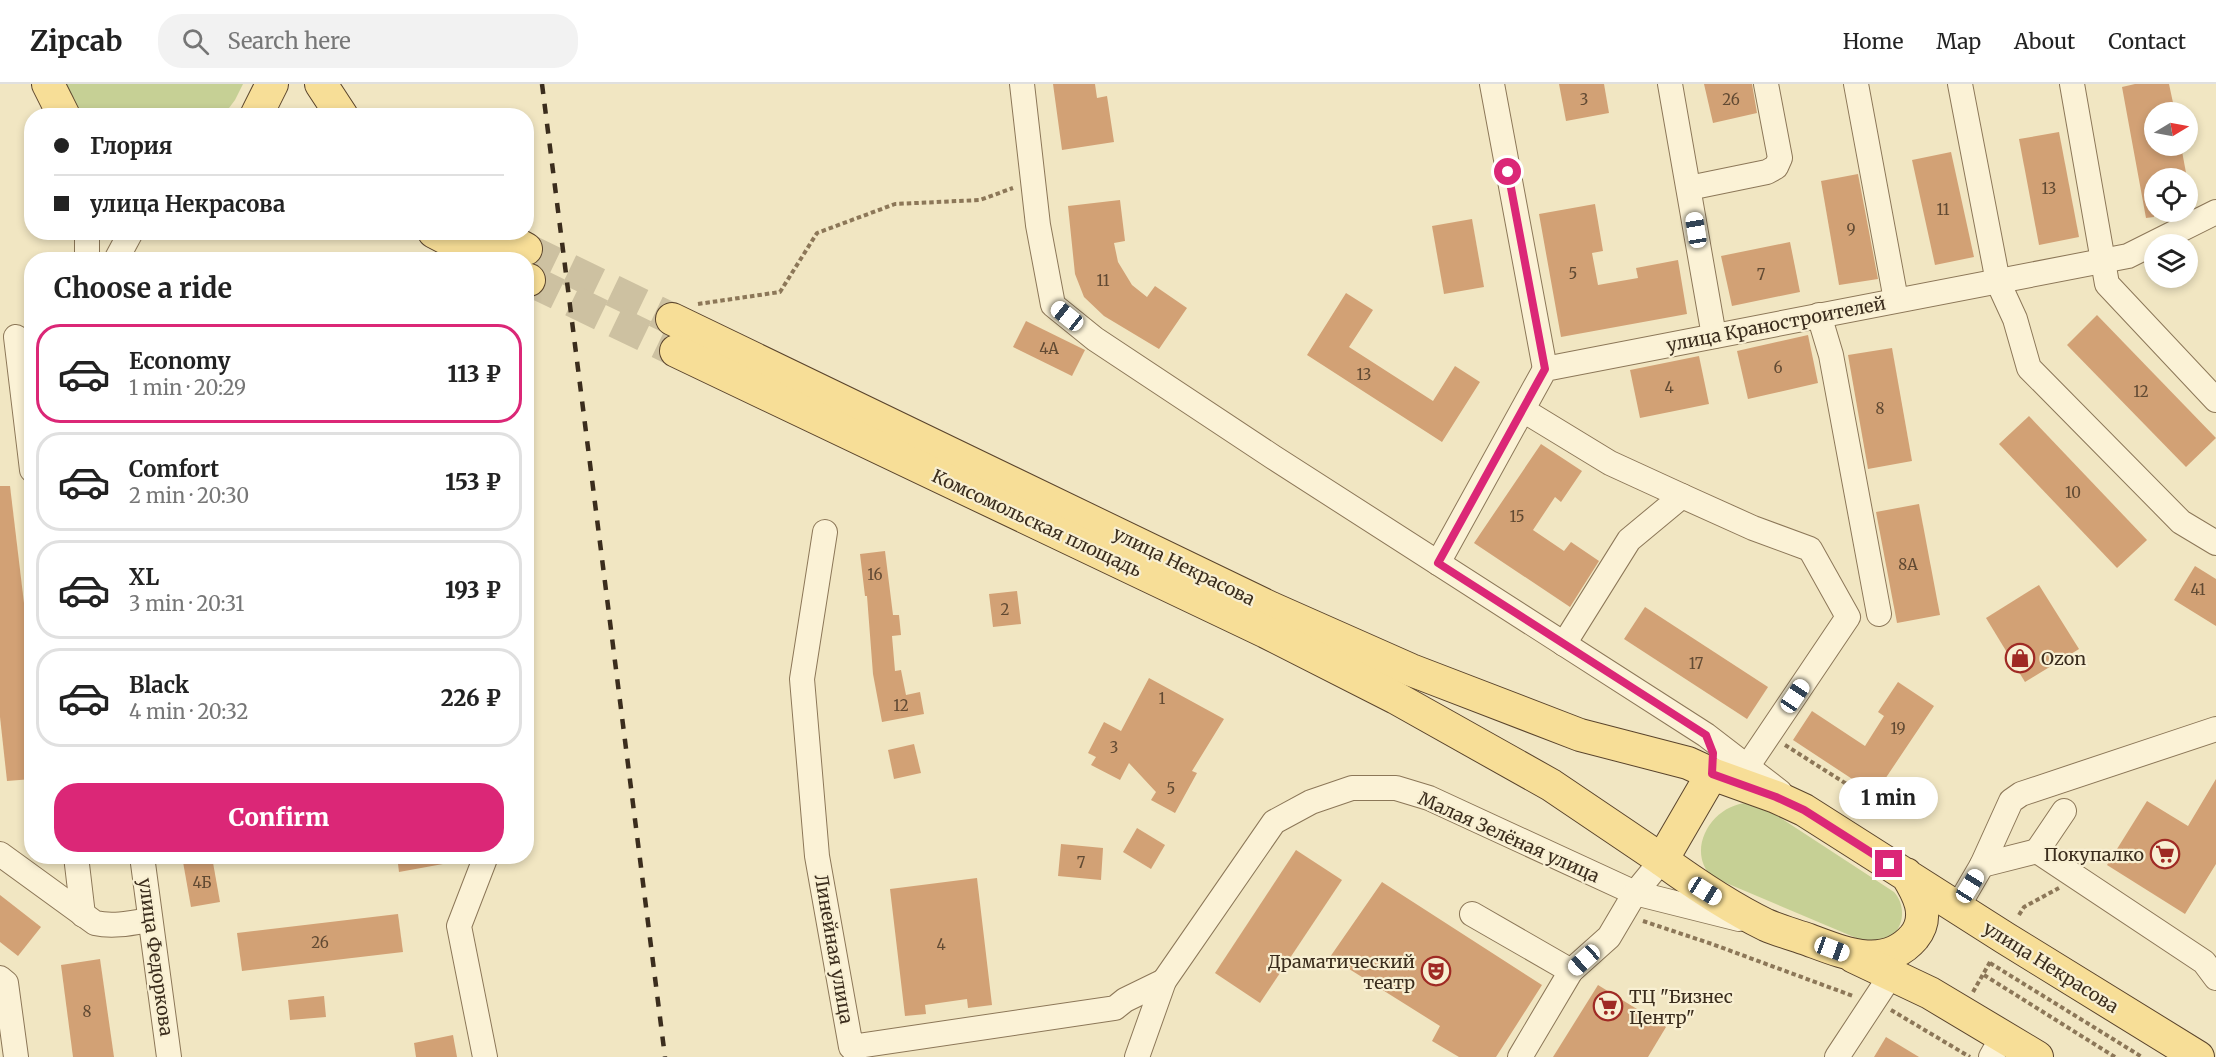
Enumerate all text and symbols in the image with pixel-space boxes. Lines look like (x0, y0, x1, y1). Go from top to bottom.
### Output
search box (158, 14, 578, 68)
text: Zipcab (30, 23, 122, 59)
icon: search (179, 25, 212, 58)
text: Search here (227, 27, 351, 55)
text: Home (1843, 28, 1903, 55)
text: Map (1936, 28, 1981, 55)
text: About (2014, 28, 2075, 55)
text: Contact (2108, 28, 2186, 55)
house number: 3 (1580, 90, 1588, 109)
house number: 26 (1722, 90, 1740, 109)
north arrow (2144, 102, 2198, 156)
map controls (2144, 102, 2198, 288)
text: Глория (90, 132, 173, 160)
route start (1494, 158, 1521, 185)
button: locate (2144, 168, 2198, 222)
house number: 13 (2042, 179, 2056, 198)
text: улица Некрасова (90, 190, 285, 218)
house number: 11 (1936, 200, 1950, 219)
car (1684, 211, 1708, 249)
house number: 9 (1846, 220, 1856, 239)
button: layers (2144, 234, 2198, 288)
house number: 5 (1569, 264, 1577, 283)
house number: 7 (1757, 265, 1766, 284)
text: Choose a ride (54, 271, 232, 305)
house number: 11 (1096, 271, 1110, 290)
street label: улица Краностроителей (1664, 291, 1888, 357)
car (1047, 298, 1087, 334)
house number: 4А (1039, 339, 1059, 358)
icon: car (57, 347, 111, 401)
text: Economy (129, 347, 230, 375)
house number: 6 (1773, 358, 1783, 377)
text: 113 ₽ (448, 360, 501, 388)
house number: 13 (1357, 365, 1371, 384)
text: 1 min · 20:29 (129, 375, 246, 400)
house number: 4 (1664, 378, 1674, 397)
house number: 12 (2133, 382, 2149, 401)
house number: 8 (1876, 399, 1885, 418)
icon: car (57, 455, 111, 509)
text: Comfort (129, 455, 219, 483)
street label: Комсомольская площадь (928, 464, 1146, 582)
text: 153 ₽ (445, 468, 501, 496)
text: 2 min · 20:30 (129, 483, 249, 508)
house number: 10 (2065, 483, 2081, 502)
house number: 15 (1509, 507, 1525, 526)
street label: улица Некрасова (1109, 522, 1259, 611)
house number: 8А (1898, 555, 1918, 574)
icon: car (57, 563, 111, 617)
text: XL (129, 563, 159, 591)
house number: 16 (867, 565, 883, 584)
text: 193 ₽ (445, 576, 501, 604)
house number: 41 (2191, 580, 2206, 599)
text: 3 min · 20:31 (129, 591, 244, 616)
house number: 2 (1001, 600, 1010, 619)
shop icon: Ozon (2004, 642, 2036, 674)
place label: Ozon (2041, 647, 2086, 670)
house number: 17 (1689, 654, 1704, 673)
icon: car (57, 671, 111, 725)
text: Black (129, 671, 189, 699)
car (1777, 676, 1813, 716)
text: 226 ₽ (441, 684, 501, 712)
house number: 1 (1159, 689, 1166, 708)
house number: 12 (893, 696, 909, 715)
text: 4 min · 20:32 (129, 699, 248, 724)
house number: 19 (1890, 719, 1906, 738)
house number: 3 (1110, 738, 1118, 757)
callout: 1 min (1840, 777, 1938, 819)
house number: 5 (1167, 779, 1175, 798)
button: Confirm (54, 783, 504, 852)
text: 1 min (1861, 785, 1916, 810)
street label: Малая Зелёная улица (1415, 787, 1604, 888)
supermarket icon: Покупалко (2149, 838, 2181, 870)
place label: Покупалко (2044, 843, 2144, 866)
route end (1875, 850, 1902, 877)
house number: 7 (1077, 853, 1086, 872)
car (1953, 866, 1987, 906)
street label: Линейная улица (810, 872, 859, 1026)
house number: 4Б (192, 873, 212, 892)
car (1685, 874, 1725, 908)
street label: улица Федоркова (134, 877, 179, 1038)
street label: улица Некрасова (1979, 916, 2123, 1018)
house number: 26 (311, 933, 329, 952)
car (1812, 934, 1852, 964)
house number: 4 (936, 935, 946, 954)
car (1565, 941, 1603, 979)
place label: Драматический театр (1268, 950, 1415, 994)
theatre icon: Драматический театр (1420, 955, 1452, 987)
place label: ТЦ "Бизнес Центр" (1629, 985, 1733, 1029)
supermarket icon: ТЦ "Бизнес Центр" (1592, 990, 1624, 1022)
house number: 8 (83, 1002, 92, 1021)

